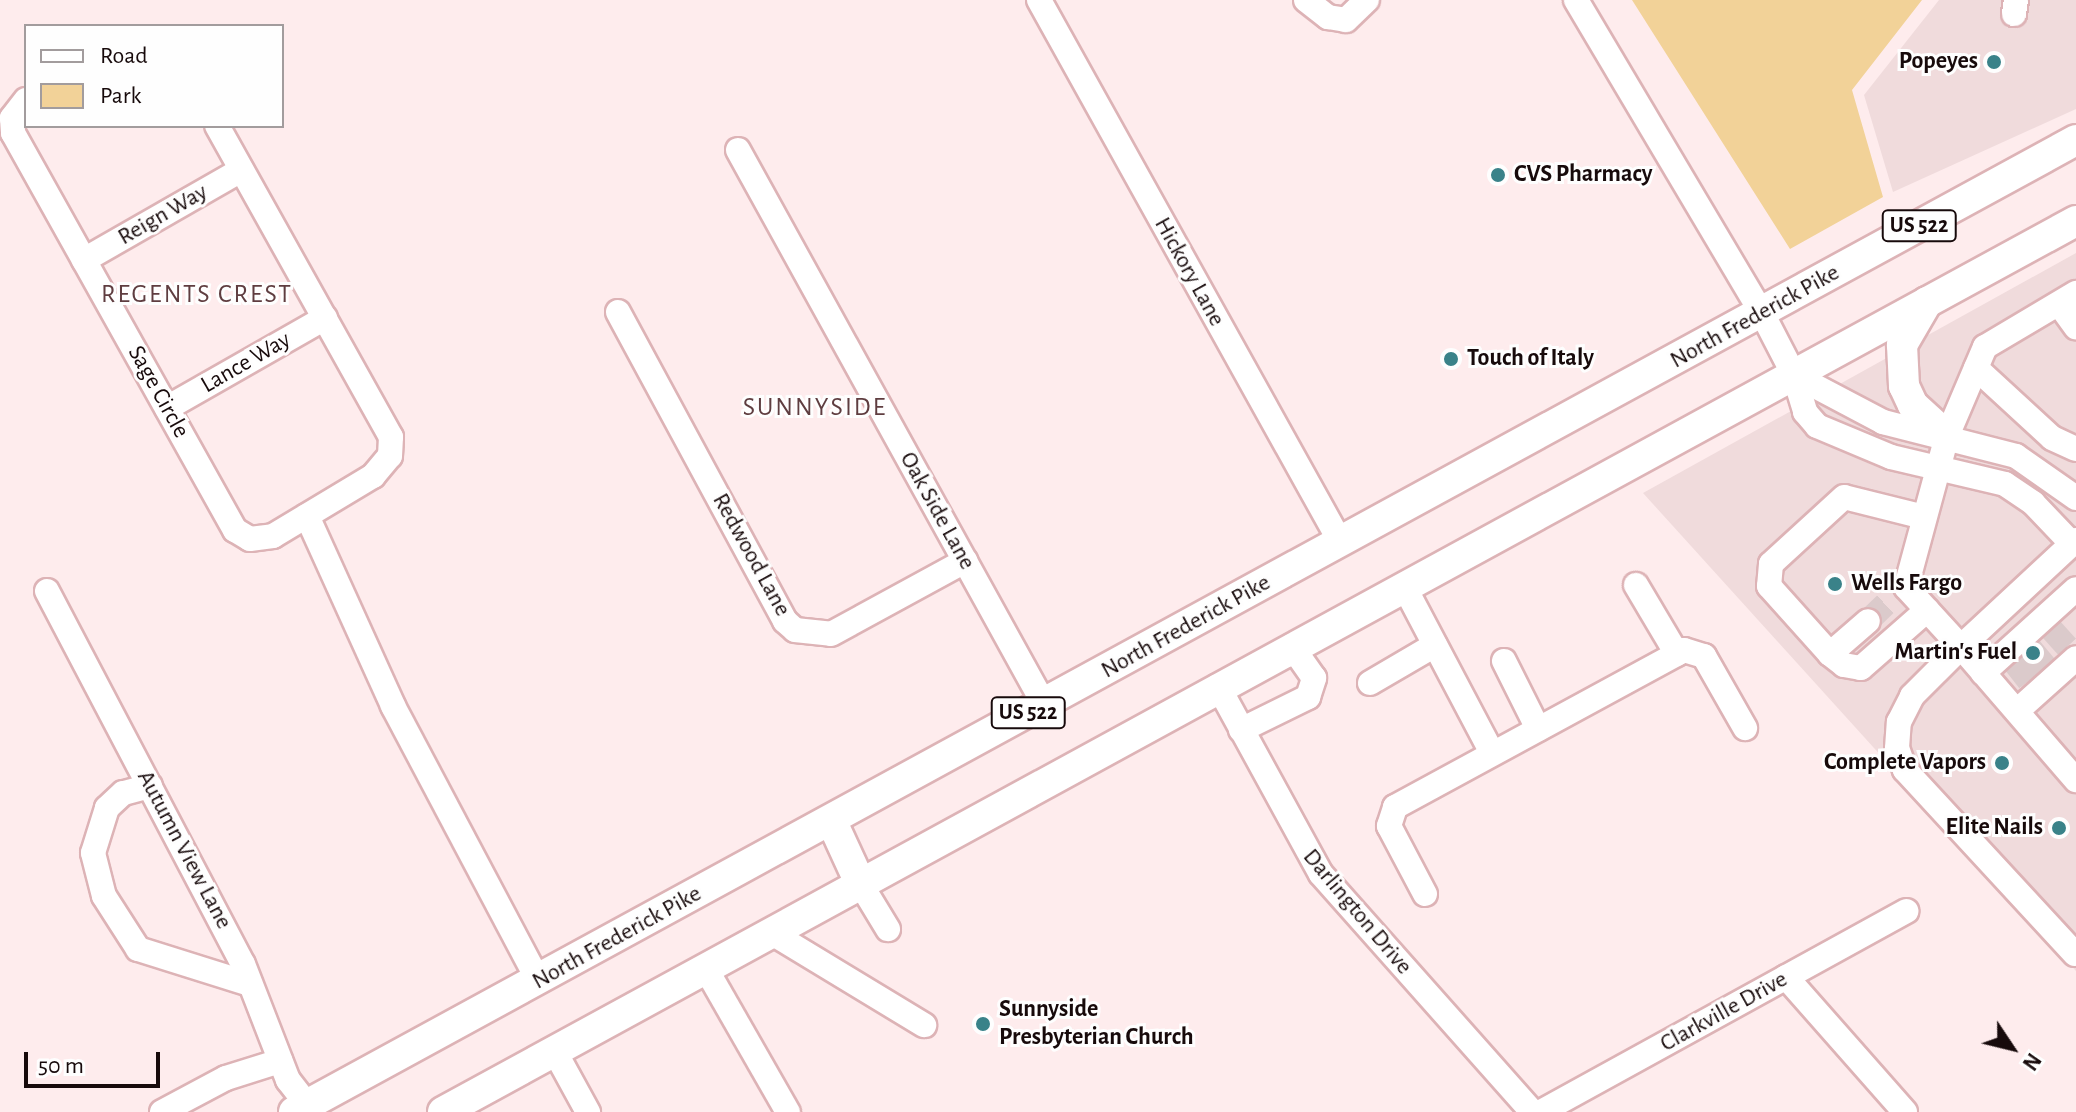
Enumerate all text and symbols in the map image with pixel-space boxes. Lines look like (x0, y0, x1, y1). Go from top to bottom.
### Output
legend (24, 24, 284, 128)
text: Road (100, 44, 148, 68)
place label: Popeyes (1899, 48, 1978, 76)
marker: Popeyes (1985, 53, 2003, 71)
text: Park (100, 84, 141, 108)
place label: CVS Pharmacy (1514, 161, 1652, 189)
marker: CVS Pharmacy (1489, 166, 1507, 184)
street label: Reign Way (113, 178, 213, 252)
road number: US 522 (1881, 208, 1957, 244)
street label: Hickory Lane (1147, 212, 1231, 332)
street label: North Frederick Pike (1665, 259, 1845, 375)
district label: REGENTS CREST (101, 279, 293, 311)
street label: Lance Way (196, 326, 296, 400)
street label: Sage Circle (121, 341, 195, 443)
place label: Touch of Italy (1467, 345, 1594, 373)
marker: Touch of Italy (1442, 350, 1460, 368)
district label: SUNNYSIDE (743, 392, 887, 424)
street label: Oak Side Lane (893, 447, 981, 575)
street label: Redwood Lane (705, 489, 797, 621)
street label: North Frederick Pike (1096, 569, 1276, 685)
place label: Wells Fargo (1851, 570, 1962, 598)
marker: Wells Fargo (1826, 575, 1844, 593)
place label: Martin's Fuel (1895, 639, 2017, 667)
marker: Martin's Fuel (2024, 644, 2042, 662)
road number: US 522 (990, 695, 1066, 731)
place label: Complete Vapors (1824, 749, 1986, 777)
marker: Complete Vapors (1993, 754, 2011, 772)
street label: Autumn View Lane (130, 766, 238, 934)
place label: Elite Nails (1945, 814, 2043, 842)
marker: Elite Nails (2050, 819, 2068, 837)
street label: Darlington Drive (1296, 843, 1418, 981)
street label: North Frederick Pike (527, 880, 707, 996)
street label: Clarkville Drive (1655, 965, 1793, 1059)
place label: Sunnyside Presbyterian Church (999, 996, 1194, 1052)
north arrow (1972, 1008, 2052, 1088)
marker: Sunnyside Presbyterian Church (974, 1015, 992, 1033)
scale bar (28, 1036, 164, 1086)
text: N (2018, 1049, 2045, 1074)
text: 50 m (38, 1054, 84, 1078)

